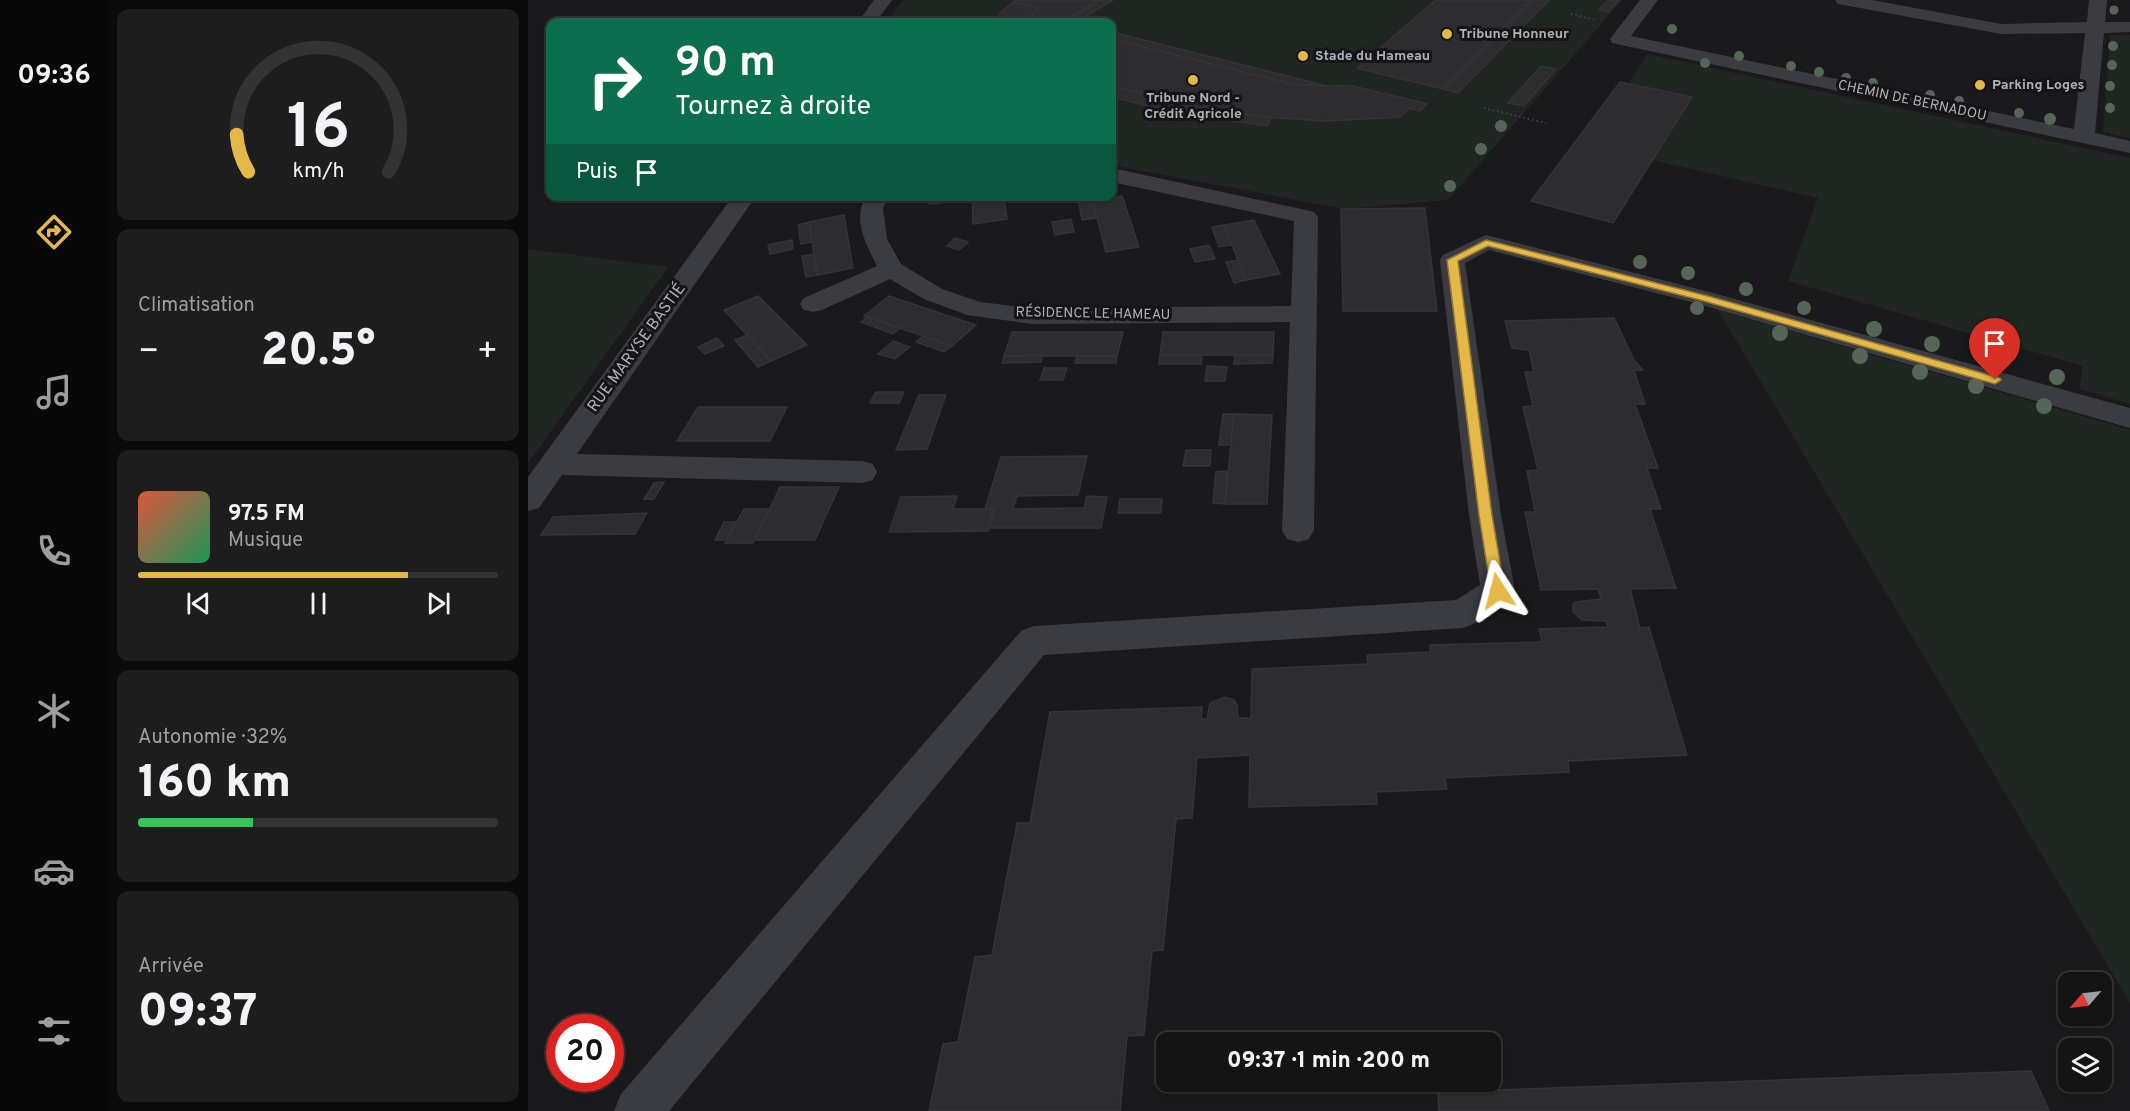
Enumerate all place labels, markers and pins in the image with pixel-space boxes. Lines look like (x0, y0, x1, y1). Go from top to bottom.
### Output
place label: Tribune Honneur (1459, 26, 1569, 43)
marker: Tribune Honneur (1440, 27, 1454, 41)
place label: Stade du Hameau (1315, 48, 1430, 65)
marker: Stade du Hameau (1296, 49, 1310, 63)
marker: Tribune Nord - Crédit Agricole (1186, 73, 1200, 87)
place label: Parking Loges (1992, 77, 2085, 94)
marker: Parking Loges (1973, 78, 1987, 92)
place label: Tribune Nord - Crédit Agricole (1144, 90, 1242, 123)
pin (1969, 318, 2020, 380)

